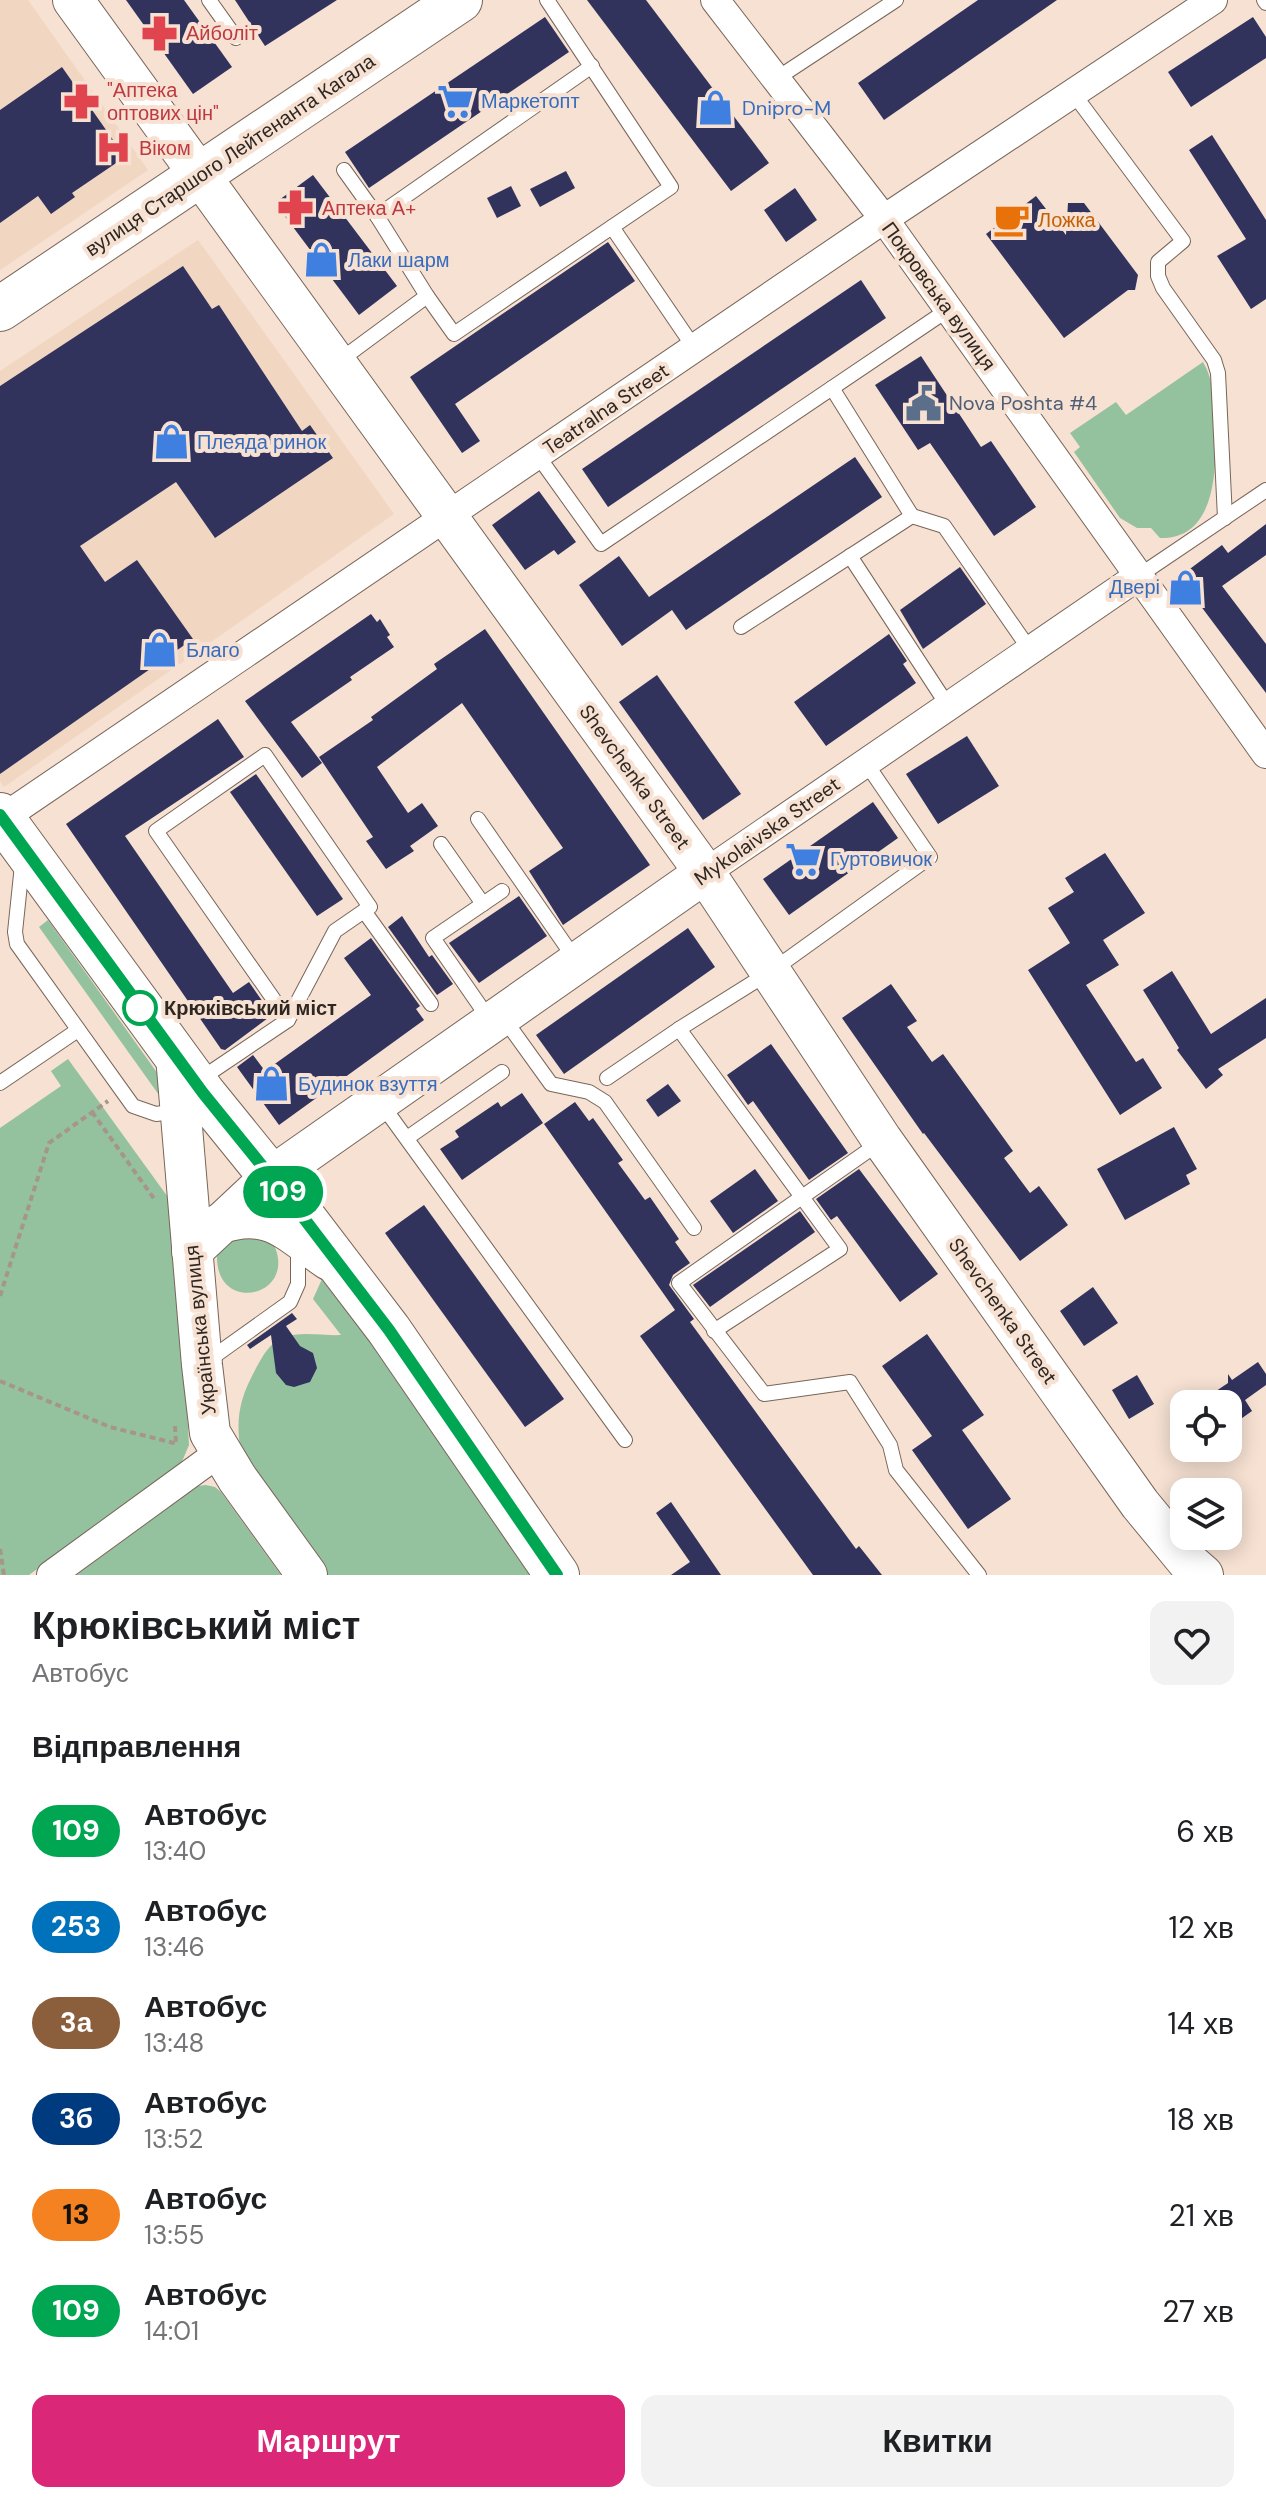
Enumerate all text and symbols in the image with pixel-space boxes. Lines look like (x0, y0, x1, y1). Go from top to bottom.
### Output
pharmacy icon: Айболіт (141, 14, 179, 52)
place label: Айболіт (186, 20, 258, 46)
street label: вулиця Старшого Лейтенанта Кагала (80, 48, 381, 262)
place label: "Аптека оптових цін" (107, 77, 219, 126)
pharmacy icon: "Аптека оптових цін" (62, 82, 100, 120)
supermarket icon: Маркетопт (436, 82, 474, 120)
place label: Маркетопт (481, 88, 580, 114)
shop icon: Dnipro-M (697, 89, 735, 127)
place label: Dnipro-M (742, 95, 831, 121)
hospital icon: Віком (94, 129, 132, 167)
place label: Віком (139, 135, 191, 161)
pharmacy icon: Аптека А+ (277, 189, 315, 227)
place label: Аптека А+ (322, 195, 416, 221)
cafe icon: Ложка (993, 201, 1031, 239)
place label: Ложка (1038, 207, 1097, 233)
street label: Покровська вулиця (876, 216, 1002, 376)
shop icon: Лаки шарм (303, 241, 341, 279)
place label: Лаки шарм (348, 247, 450, 273)
street label: Teatralna Street (538, 357, 674, 461)
public building icon: Nova Poshta #4 (904, 384, 942, 422)
place label: Nova Poshta #4 (949, 390, 1097, 416)
shop icon: Плеяда ринок (152, 423, 190, 461)
place label: Плеяда ринок (197, 429, 327, 455)
shop icon: Двері (1167, 568, 1205, 606)
place label: Двері (1109, 574, 1160, 600)
shop icon: Благо (141, 631, 179, 669)
place label: Благо (186, 637, 240, 663)
street label: Shevchenka Street (574, 699, 696, 855)
street label: Mykolaivska Street (689, 771, 845, 891)
supermarket icon: Гуртовичок (785, 840, 823, 878)
place label: Гуртовичок (830, 846, 932, 872)
marker: Крюківський міст (123, 991, 157, 1025)
place label: Крюківський міст (164, 995, 337, 1021)
shop icon: Будинок взуття (253, 1065, 291, 1103)
place label: Будинок взуття (298, 1071, 438, 1097)
line badge: 109 (237, 1166, 329, 1218)
text: 109 (259, 1173, 307, 1210)
street label: Shevchenka Street (943, 1233, 1063, 1389)
street label: Українська вулиця (178, 1244, 222, 1416)
map controls (1170, 1390, 1242, 1550)
button: locate (1170, 1390, 1242, 1462)
button: layers (1170, 1478, 1242, 1550)
text: Крюківський міст (32, 1601, 360, 1651)
button: heart (1150, 1601, 1234, 1685)
text: Автобус (32, 1656, 129, 1690)
text: Відправлення (32, 1727, 241, 1766)
text: Автобус (144, 1795, 267, 1834)
text: 109 (52, 1812, 100, 1849)
text: 6 хв (1176, 1812, 1234, 1851)
text: 13:40 (144, 1834, 206, 1868)
text: Автобус (144, 1891, 267, 1930)
text: 253 (51, 1908, 101, 1945)
text: 12 хв (1168, 1908, 1234, 1947)
text: 13:46 (144, 1930, 205, 1964)
text: Автобус (144, 1987, 267, 2026)
text: 3а (60, 2004, 92, 2041)
text: 14 хв (1168, 2004, 1234, 2043)
text: 13:48 (144, 2026, 204, 2060)
text: Автобус (144, 2083, 267, 2122)
text: 3б (59, 2100, 93, 2137)
text: 18 хв (1167, 2100, 1234, 2139)
text: 13:52 (144, 2122, 203, 2156)
text: Автобус (144, 2179, 267, 2218)
text: 13 (62, 2196, 90, 2233)
text: 21 хв (1168, 2196, 1234, 2235)
text: 13:55 (144, 2218, 204, 2252)
text: Автобус (144, 2275, 267, 2314)
text: 109 (52, 2292, 100, 2329)
text: 27 хв (1162, 2292, 1234, 2331)
text: 14:01 (144, 2314, 199, 2348)
button: Маршрут (32, 2395, 625, 2487)
button: Квитки (641, 2395, 1234, 2487)

